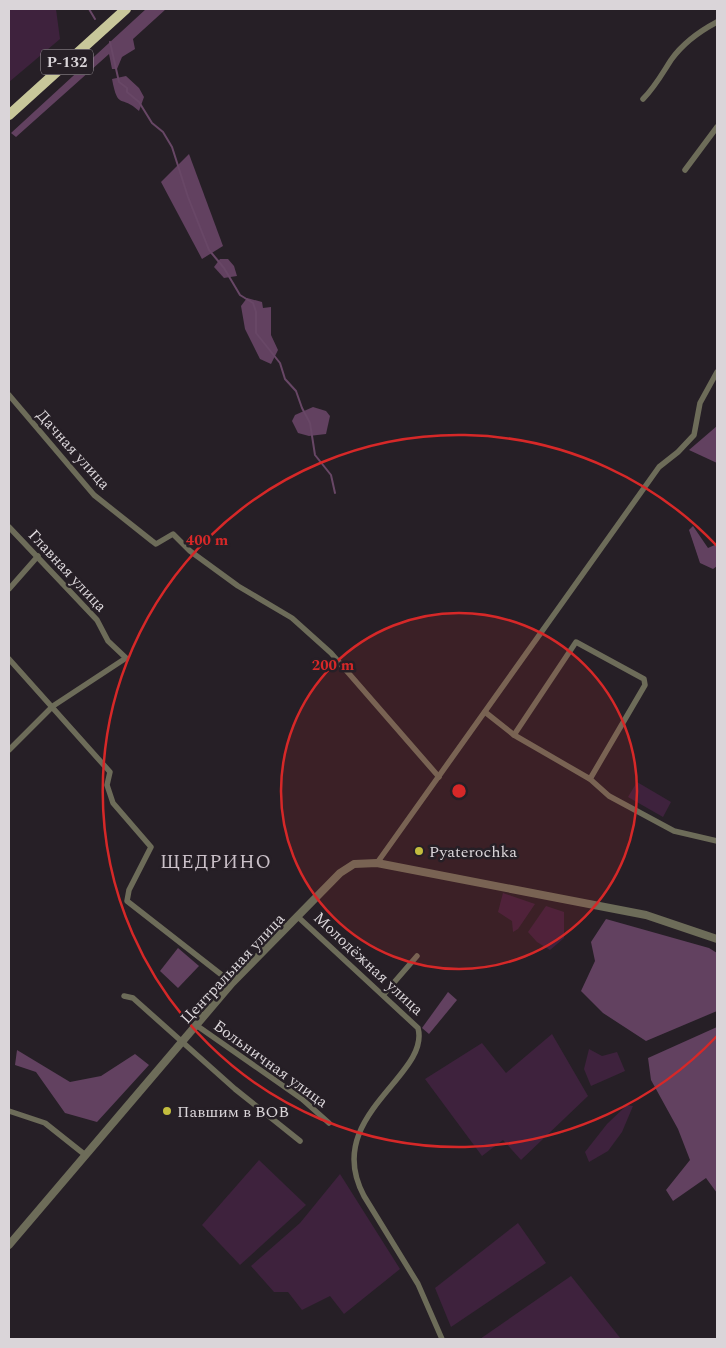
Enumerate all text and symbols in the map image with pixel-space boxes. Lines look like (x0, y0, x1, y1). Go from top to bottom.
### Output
road number: Р-132 (41, 50, 93, 74)
street label: Дачная улица (31, 404, 116, 495)
street label: Главная улица (22, 524, 112, 618)
text: 400 m (186, 529, 229, 552)
text: 200 m (312, 654, 355, 677)
centre of rings (450, 782, 468, 800)
place label: Pyaterochka (429, 840, 517, 864)
marker: Pyaterochka (413, 845, 425, 857)
district label: ЩЕДРИНО (160, 848, 272, 877)
street label: Молодёжная улица (308, 906, 429, 1021)
street label: Центральная улица (175, 908, 291, 1030)
street label: Больничная улица (208, 1014, 333, 1114)
place label: Павшим в ВОВ (177, 1100, 289, 1124)
marker: Павшим в ВОВ (161, 1105, 173, 1117)

